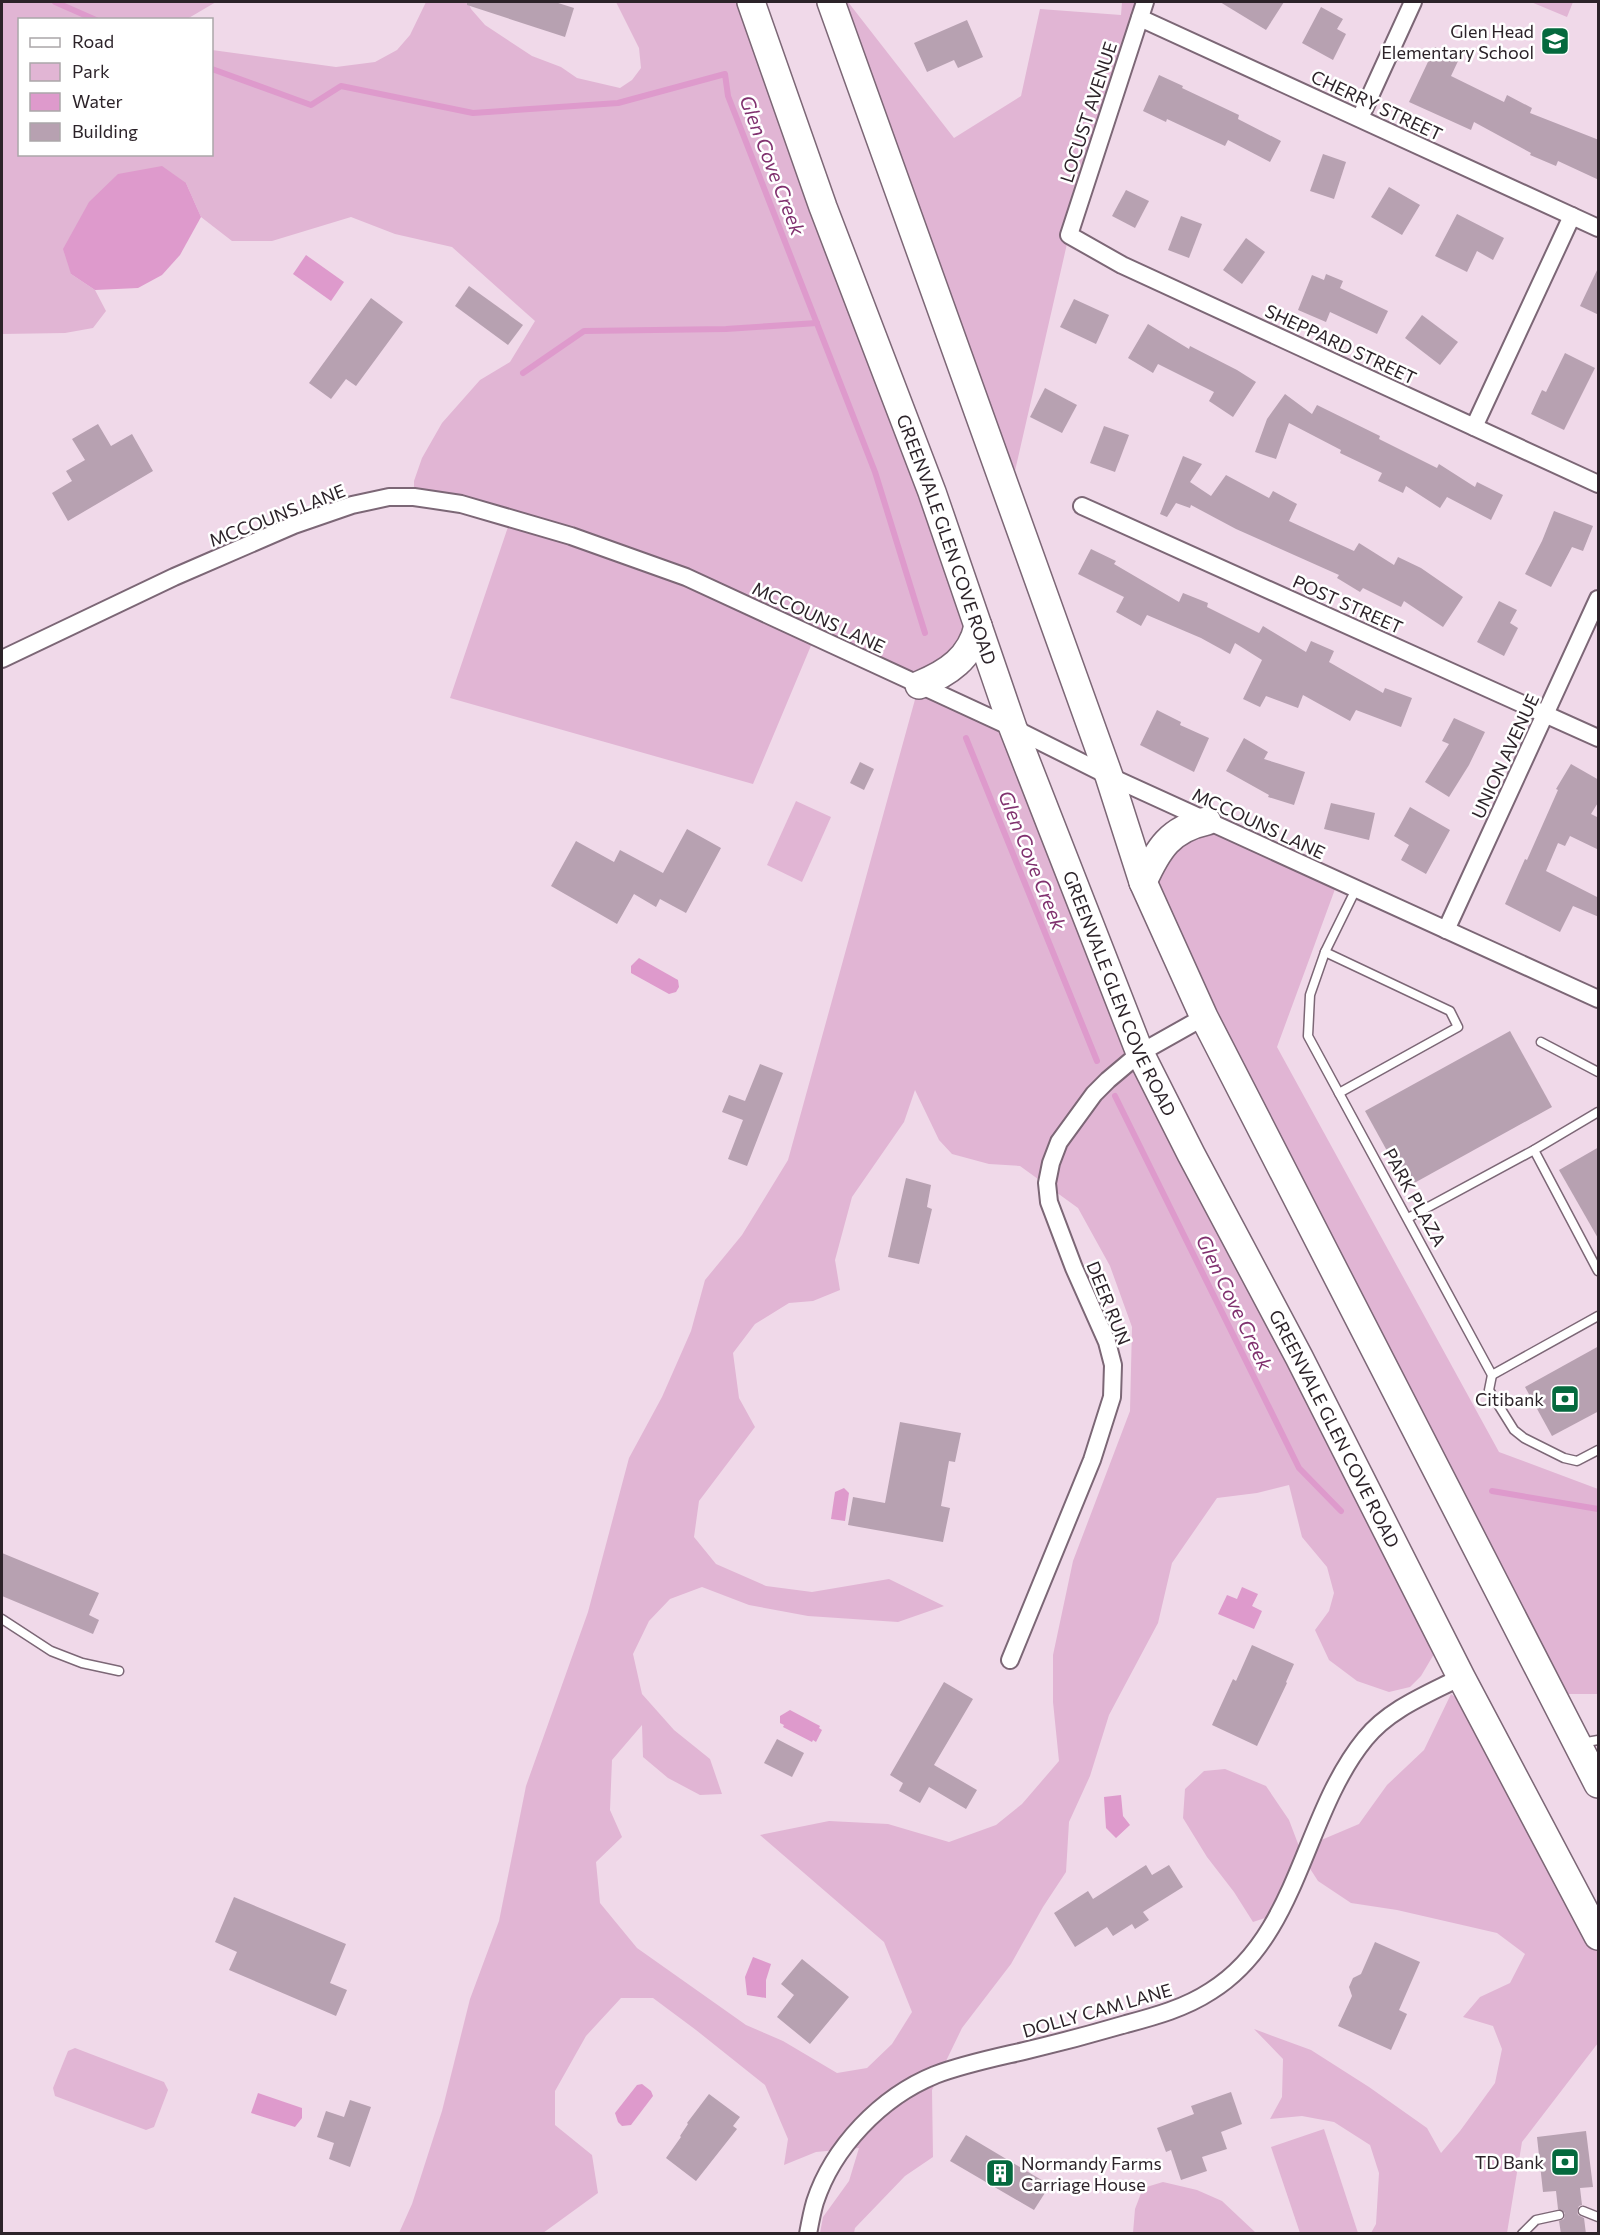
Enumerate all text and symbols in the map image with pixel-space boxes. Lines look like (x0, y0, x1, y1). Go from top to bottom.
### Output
legend (18, 18, 213, 156)
place label: Glen Head Elementary School (1381, 20, 1534, 63)
school or university icon: Glen Head Elementary School (1539, 25, 1571, 57)
text: Road (72, 30, 114, 52)
street label: LOCUST AVENUE (1055, 39, 1121, 185)
text: Park (72, 60, 110, 82)
street label: CHERRY STREET (1308, 65, 1446, 145)
text: Water (72, 90, 123, 112)
water label: Glen Cove Creek (735, 91, 811, 240)
text: Building (72, 120, 138, 142)
street label: SHEPPARD STREET (1262, 299, 1420, 389)
street label: GREENVALE GLEN COVE ROAD (892, 411, 1001, 667)
street label: MCCOUNS LANE (206, 479, 348, 551)
street label: POST STREET (1290, 570, 1406, 638)
street label: MCCOUNS LANE (749, 577, 889, 657)
street label: UNION AVENUE (1466, 690, 1544, 822)
street label: MCCOUNS LANE (1189, 783, 1329, 863)
water label: Glen Cove Creek (994, 787, 1072, 934)
street label: GREENVALE GLEN COVE ROAD (1059, 867, 1181, 1120)
street label: PARK PLAZA (1379, 1144, 1451, 1250)
water label: Glen Cove Creek (1192, 1230, 1279, 1375)
street label: DEER RUN (1082, 1258, 1136, 1348)
street label: GREENVALE GLEN COVE ROAD (1265, 1306, 1405, 1551)
bank icon: Citibank (1549, 1383, 1581, 1415)
place label: Citibank (1475, 1388, 1544, 1410)
street label: DOLLY CAM LANE (1020, 1978, 1174, 2042)
bank icon: TD Bank (1549, 2146, 1581, 2178)
place label: TD Bank (1475, 2151, 1544, 2173)
place label: Normandy Farms Carriage House (1021, 2152, 1162, 2195)
building icon: Normandy Farms Carriage House (984, 2157, 1016, 2189)

